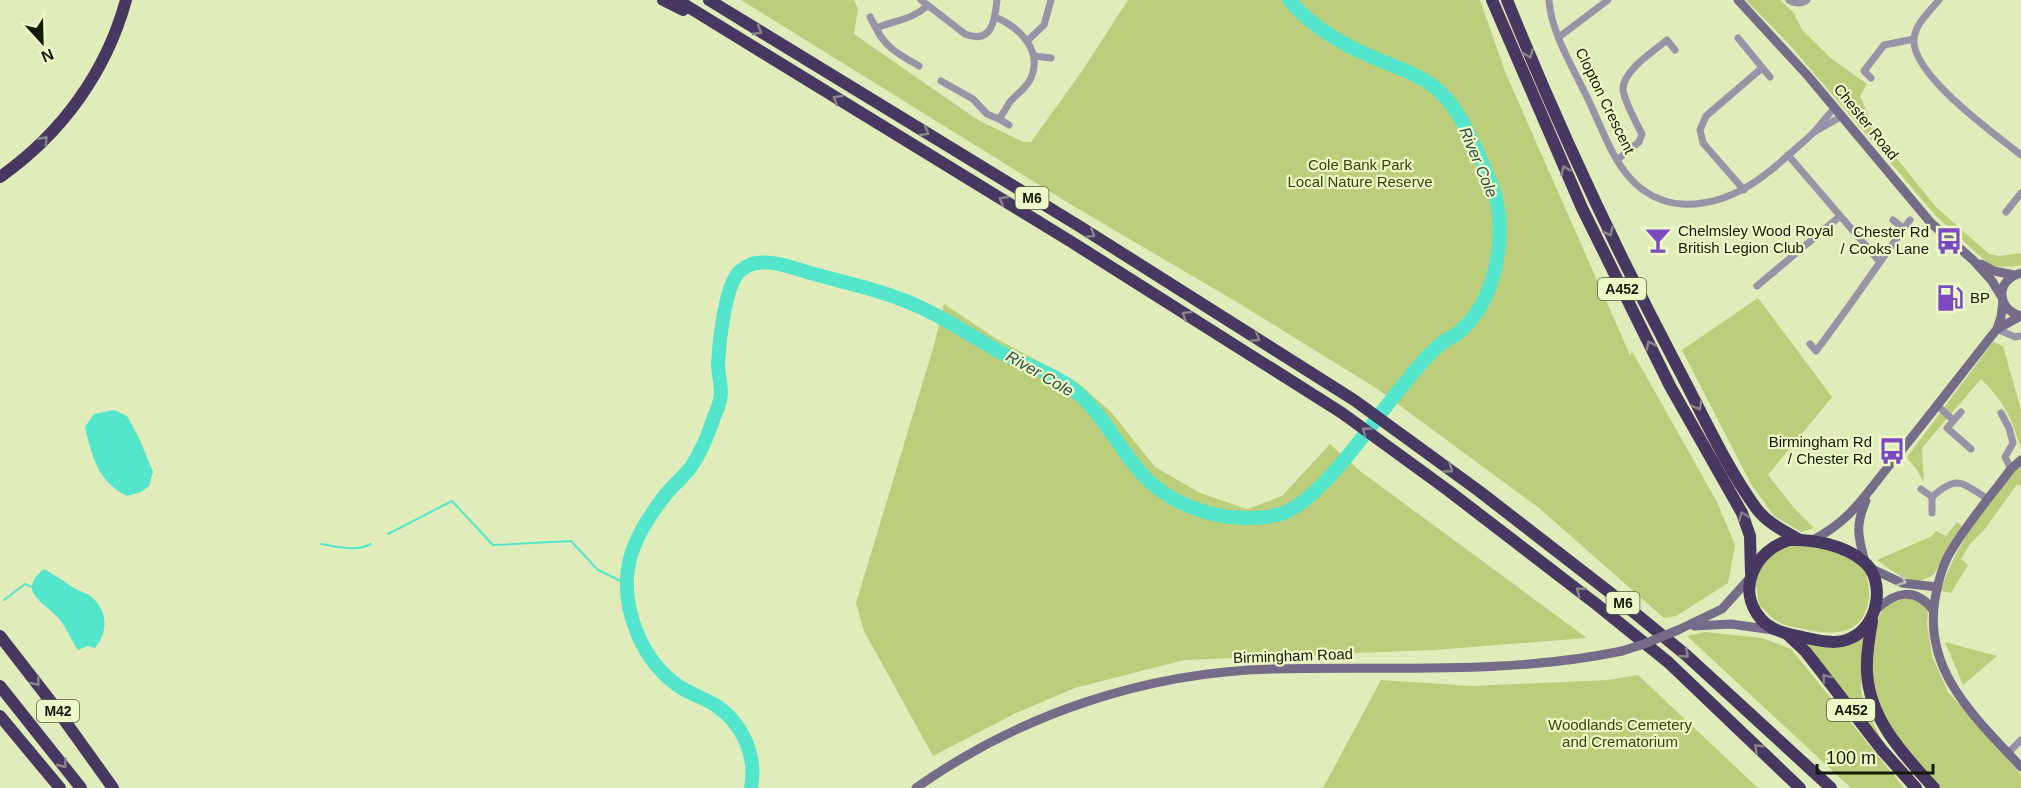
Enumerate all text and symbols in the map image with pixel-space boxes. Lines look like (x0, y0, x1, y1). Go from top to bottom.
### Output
north arrow (12, 12, 72, 72)
one-way arrow (752, 23, 762, 35)
text: N (39, 45, 56, 65)
street label: Clopton Crescent (1572, 45, 1639, 157)
one-way arrow (1522, 48, 1534, 59)
street label: Chester Road (1831, 80, 1902, 163)
one-way arrow (833, 94, 843, 106)
water label: River Cole (1456, 124, 1501, 200)
one-way arrow (919, 125, 929, 137)
one-way arrow (37, 136, 48, 147)
park label: Cole Bank Park Local Nature Reserve (1287, 156, 1433, 190)
one-way arrow (1560, 165, 1572, 176)
road number: M6 (1016, 187, 1048, 209)
one-way arrow (999, 196, 1009, 208)
place label: Chelmsley Wood Royal British Legion Club (1678, 222, 1834, 256)
place label: Chester Rd / Cooks Lane (1841, 223, 1929, 257)
bar icon: Chelmsley Wood Royal British Legion Club (1643, 225, 1673, 255)
one-way arrow (1601, 226, 1613, 237)
bus stop icon: Chester Rd / Cooks Lane (1934, 226, 1964, 256)
one-way arrow (1084, 227, 1095, 238)
road number: A452 (1598, 278, 1646, 300)
fuel station icon: BP (1935, 283, 1965, 313)
place label: BP (1970, 289, 1990, 306)
one-way arrow (1182, 310, 1192, 322)
one-way arrow (1250, 330, 1261, 341)
one-way arrow (1645, 341, 1657, 352)
water label: River Cole (1003, 347, 1076, 400)
one-way arrow (1691, 399, 1702, 410)
one-way arrow (1362, 427, 1373, 438)
place label: Birmingham Rd / Chester Rd (1769, 433, 1872, 467)
bus stop icon: Birmingham Rd / Chester Rd (1877, 436, 1907, 466)
one-way arrow (1442, 462, 1453, 473)
one-way arrow (1738, 512, 1750, 523)
one-way arrow (1897, 574, 1907, 587)
one-way arrow (1576, 588, 1587, 599)
road number: M6 (1606, 592, 1640, 614)
street label: Birmingham Road (1233, 645, 1353, 666)
one-way arrow (1678, 647, 1689, 658)
one-way arrow (1822, 673, 1833, 684)
one-way arrow (29, 675, 40, 686)
road number: A452 (1827, 699, 1875, 721)
road number: M42 (37, 700, 79, 722)
park label: Woodlands Cemetery and Crematorium (1548, 716, 1692, 750)
scale bar (1817, 737, 1932, 775)
one-way arrow (1754, 744, 1765, 755)
text: 100 m (1826, 748, 1876, 768)
one-way arrow (56, 757, 67, 768)

